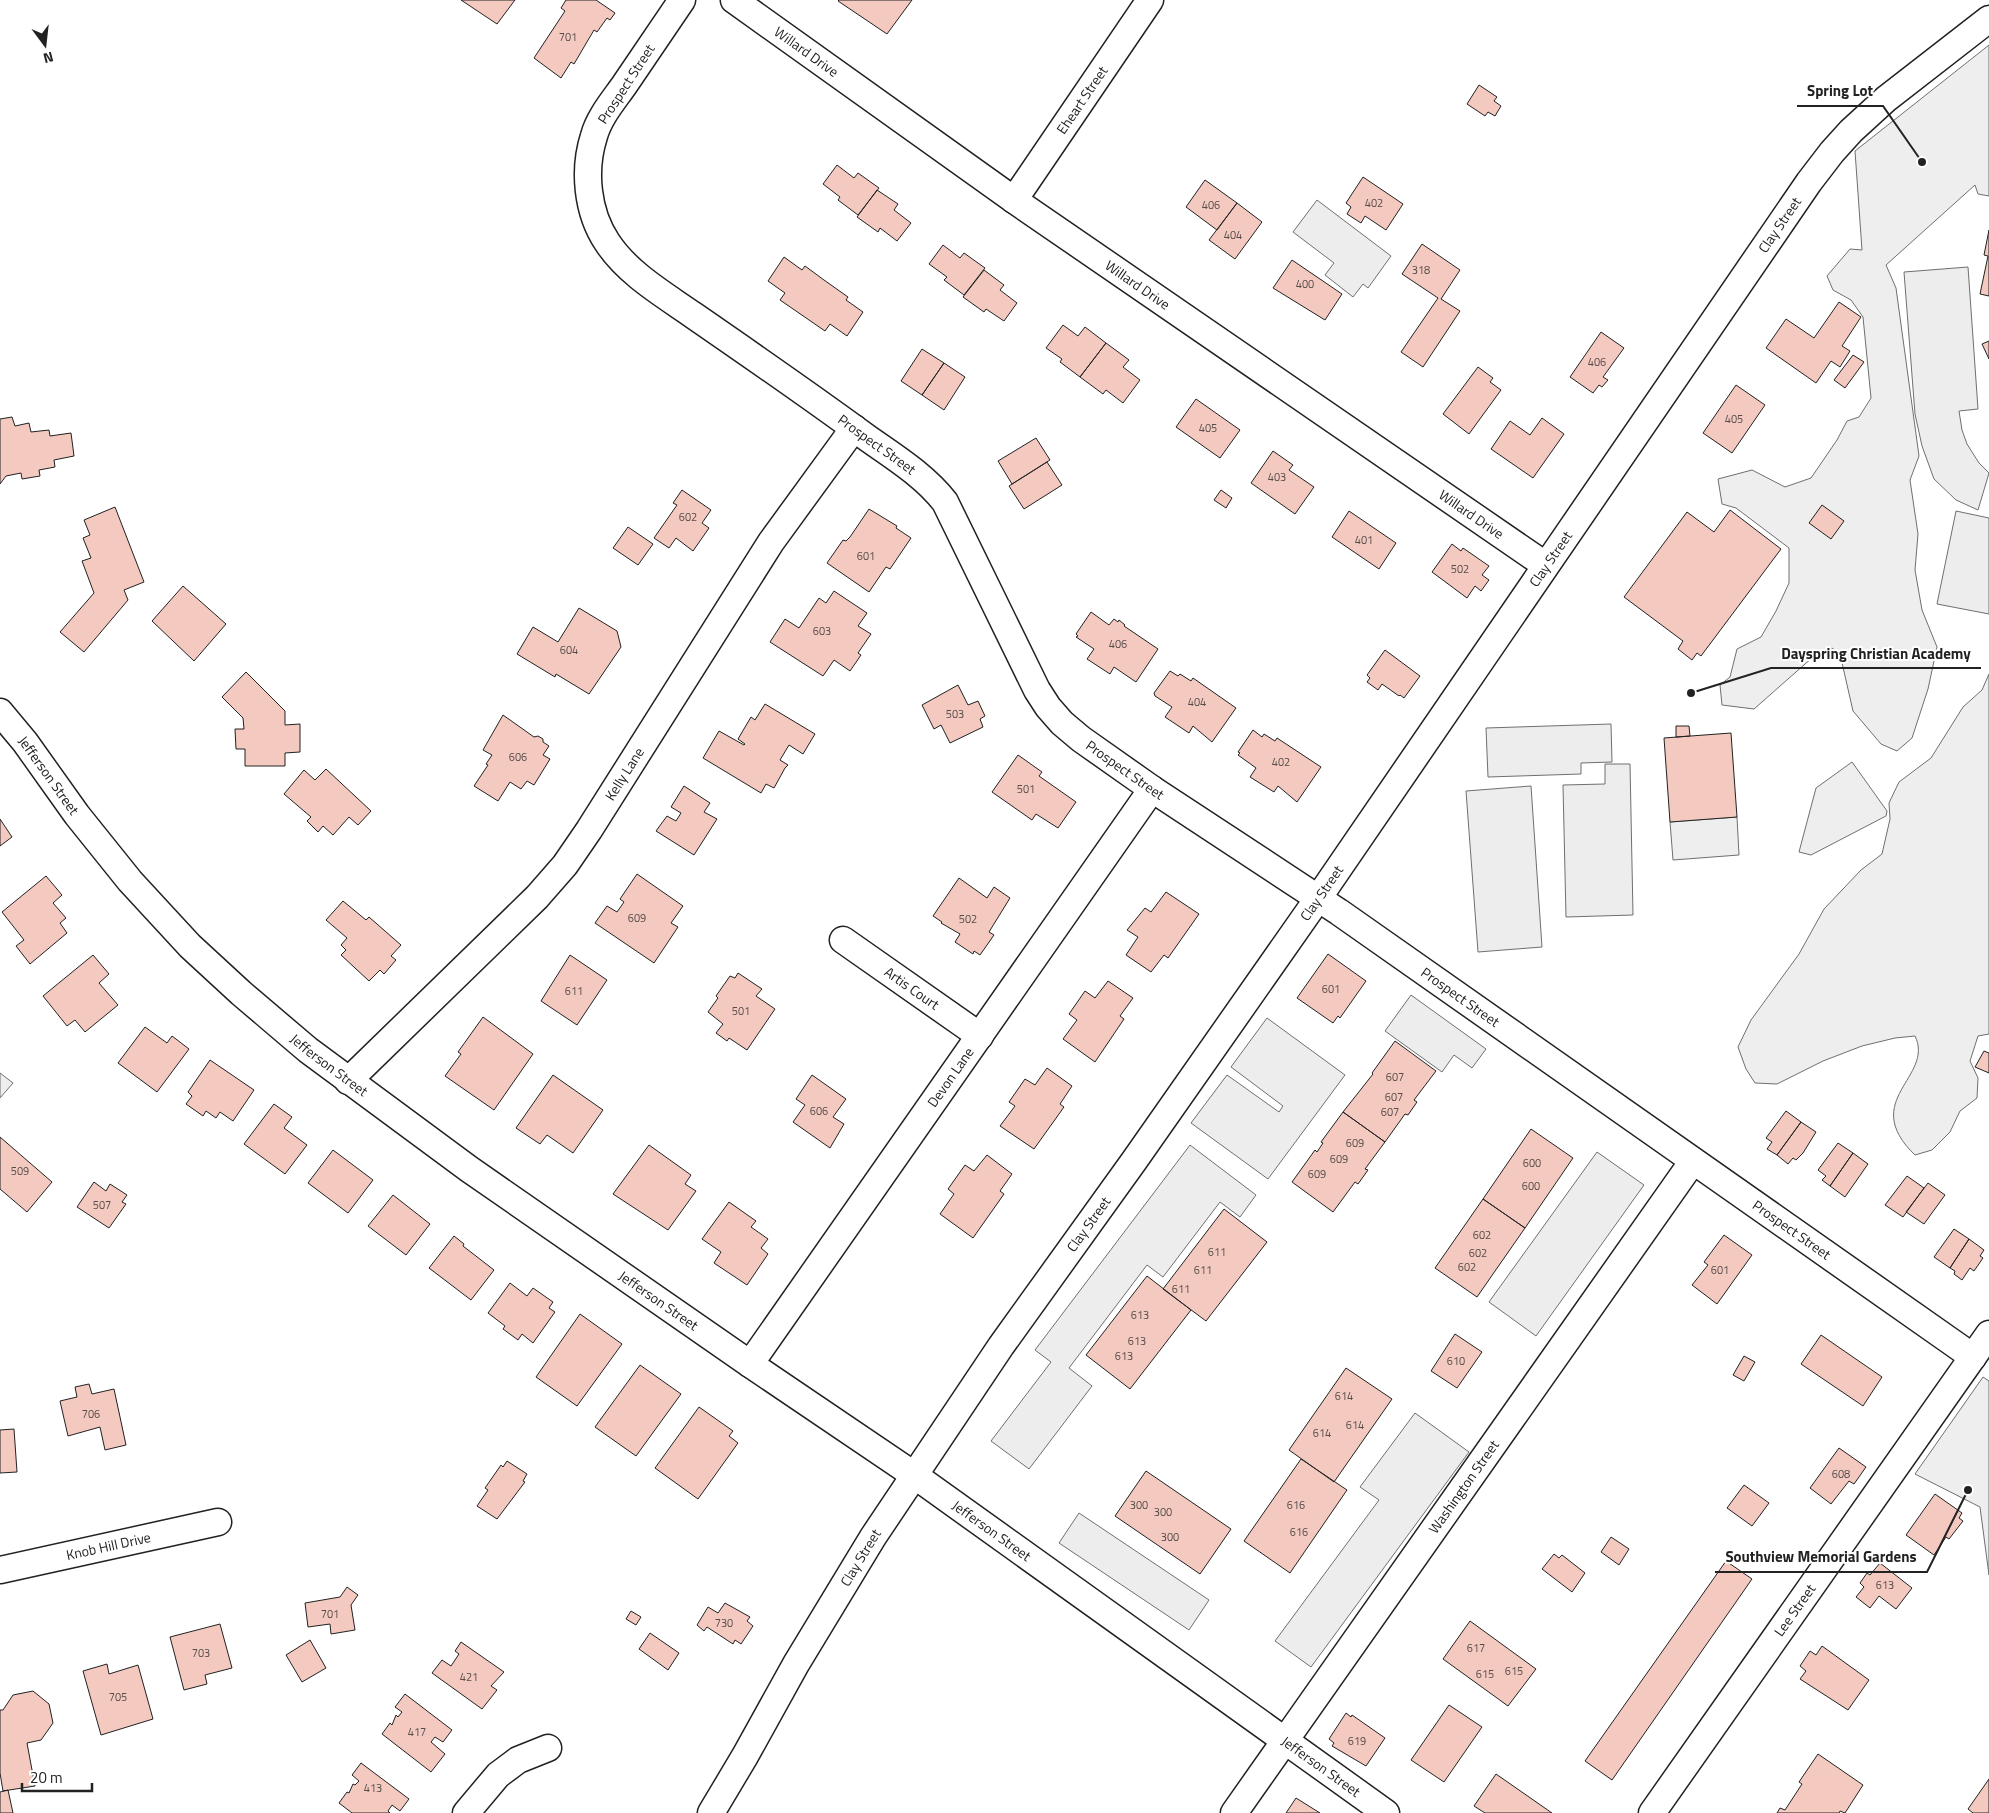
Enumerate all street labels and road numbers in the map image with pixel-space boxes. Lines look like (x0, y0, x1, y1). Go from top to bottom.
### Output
street label: Willard Drive (770, 21, 843, 82)
street label: Prospect Street (592, 40, 659, 128)
street label: Eheart Street (1051, 61, 1112, 138)
street label: Clay Street (1752, 192, 1806, 257)
street label: Willard Drive (1101, 255, 1175, 314)
street label: Prospect Street (834, 409, 921, 479)
street label: Willard Drive (1435, 484, 1508, 544)
street label: Clay Street (1524, 526, 1577, 591)
street label: Jefferson Street (14, 731, 85, 819)
street label: Prospect Street (1082, 735, 1169, 804)
street label: Kelly Lane (599, 743, 649, 804)
street label: Clay Street (1294, 860, 1348, 925)
street label: Artis Court (880, 961, 944, 1014)
street label: Prospect Street (1417, 962, 1504, 1032)
street label: Jefferson Street (286, 1028, 373, 1101)
street label: Devon Lane (922, 1043, 979, 1111)
street label: Clay Street (1061, 1192, 1115, 1256)
street label: Prospect Street (1748, 1194, 1836, 1264)
street label: Jefferson Street (615, 1265, 703, 1335)
street label: Washington Street (1423, 1435, 1504, 1538)
street label: Jefferson Street (948, 1495, 1036, 1566)
street label: Clay Street (835, 1524, 886, 1590)
street label: Knob Hill Drive (64, 1526, 153, 1565)
street label: Lee Street (1768, 1579, 1820, 1640)
street label: Jefferson Street (1277, 1731, 1365, 1802)

